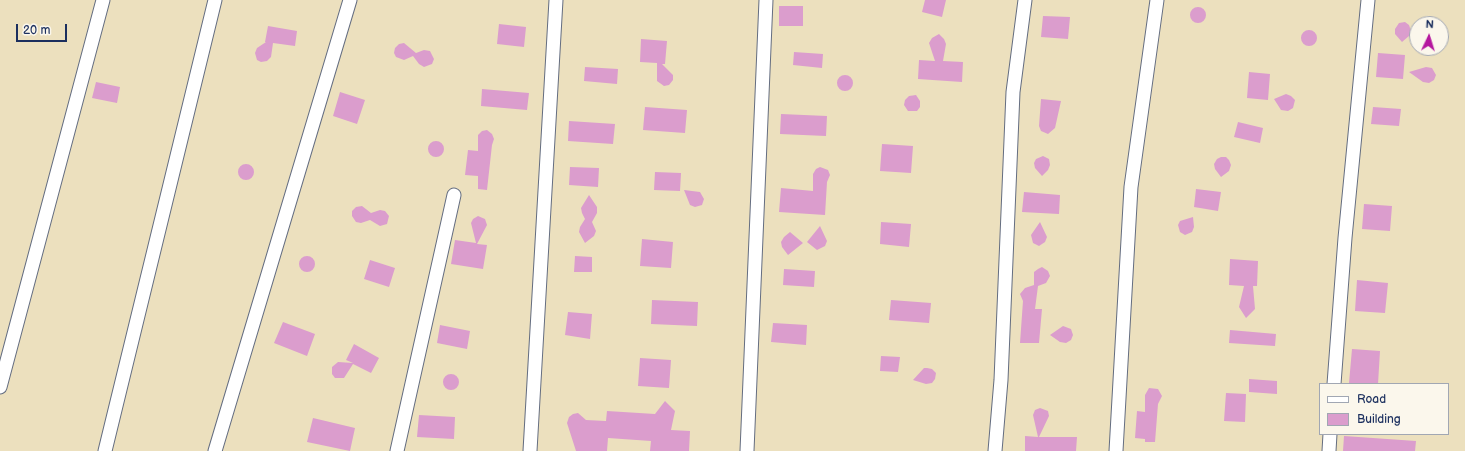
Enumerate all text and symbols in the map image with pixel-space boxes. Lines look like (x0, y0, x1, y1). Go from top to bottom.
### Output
scale bar (18, 16, 69, 42)
north arrow (1409, 16, 1449, 56)
text: N (1425, 18, 1434, 31)
text: 20 m (23, 23, 50, 38)
legend (1319, 383, 1449, 435)
text: Road (1357, 392, 1386, 407)
text: Building (1357, 412, 1401, 427)

